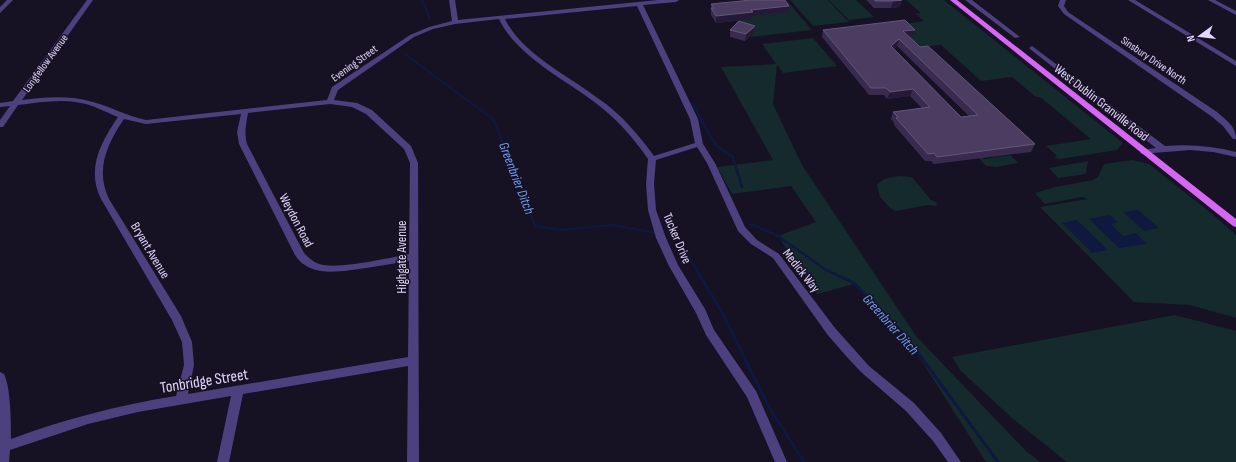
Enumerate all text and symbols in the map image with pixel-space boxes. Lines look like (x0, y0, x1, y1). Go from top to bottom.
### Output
north arrow (1180, 16, 1220, 56)
street label: Longfellow Avenue (20, 32, 71, 95)
street label: Sinsbury Drive North (1118, 34, 1189, 87)
text: N (1184, 34, 1198, 43)
street label: Evening Street (329, 42, 380, 85)
street label: West Dublin Granville Road (1051, 61, 1152, 145)
water label: Greenbrier Ditch (495, 140, 538, 217)
street label: Weydon Road (275, 191, 317, 250)
street label: Tucker Drive (659, 211, 695, 266)
street label: Bryant Avenue (127, 219, 173, 282)
street label: Highgate Avenue (394, 221, 410, 293)
street label: Medick Way (779, 246, 823, 296)
water label: Greenbrier Ditch (859, 290, 922, 358)
street label: Tonbridge Street (159, 365, 250, 398)

